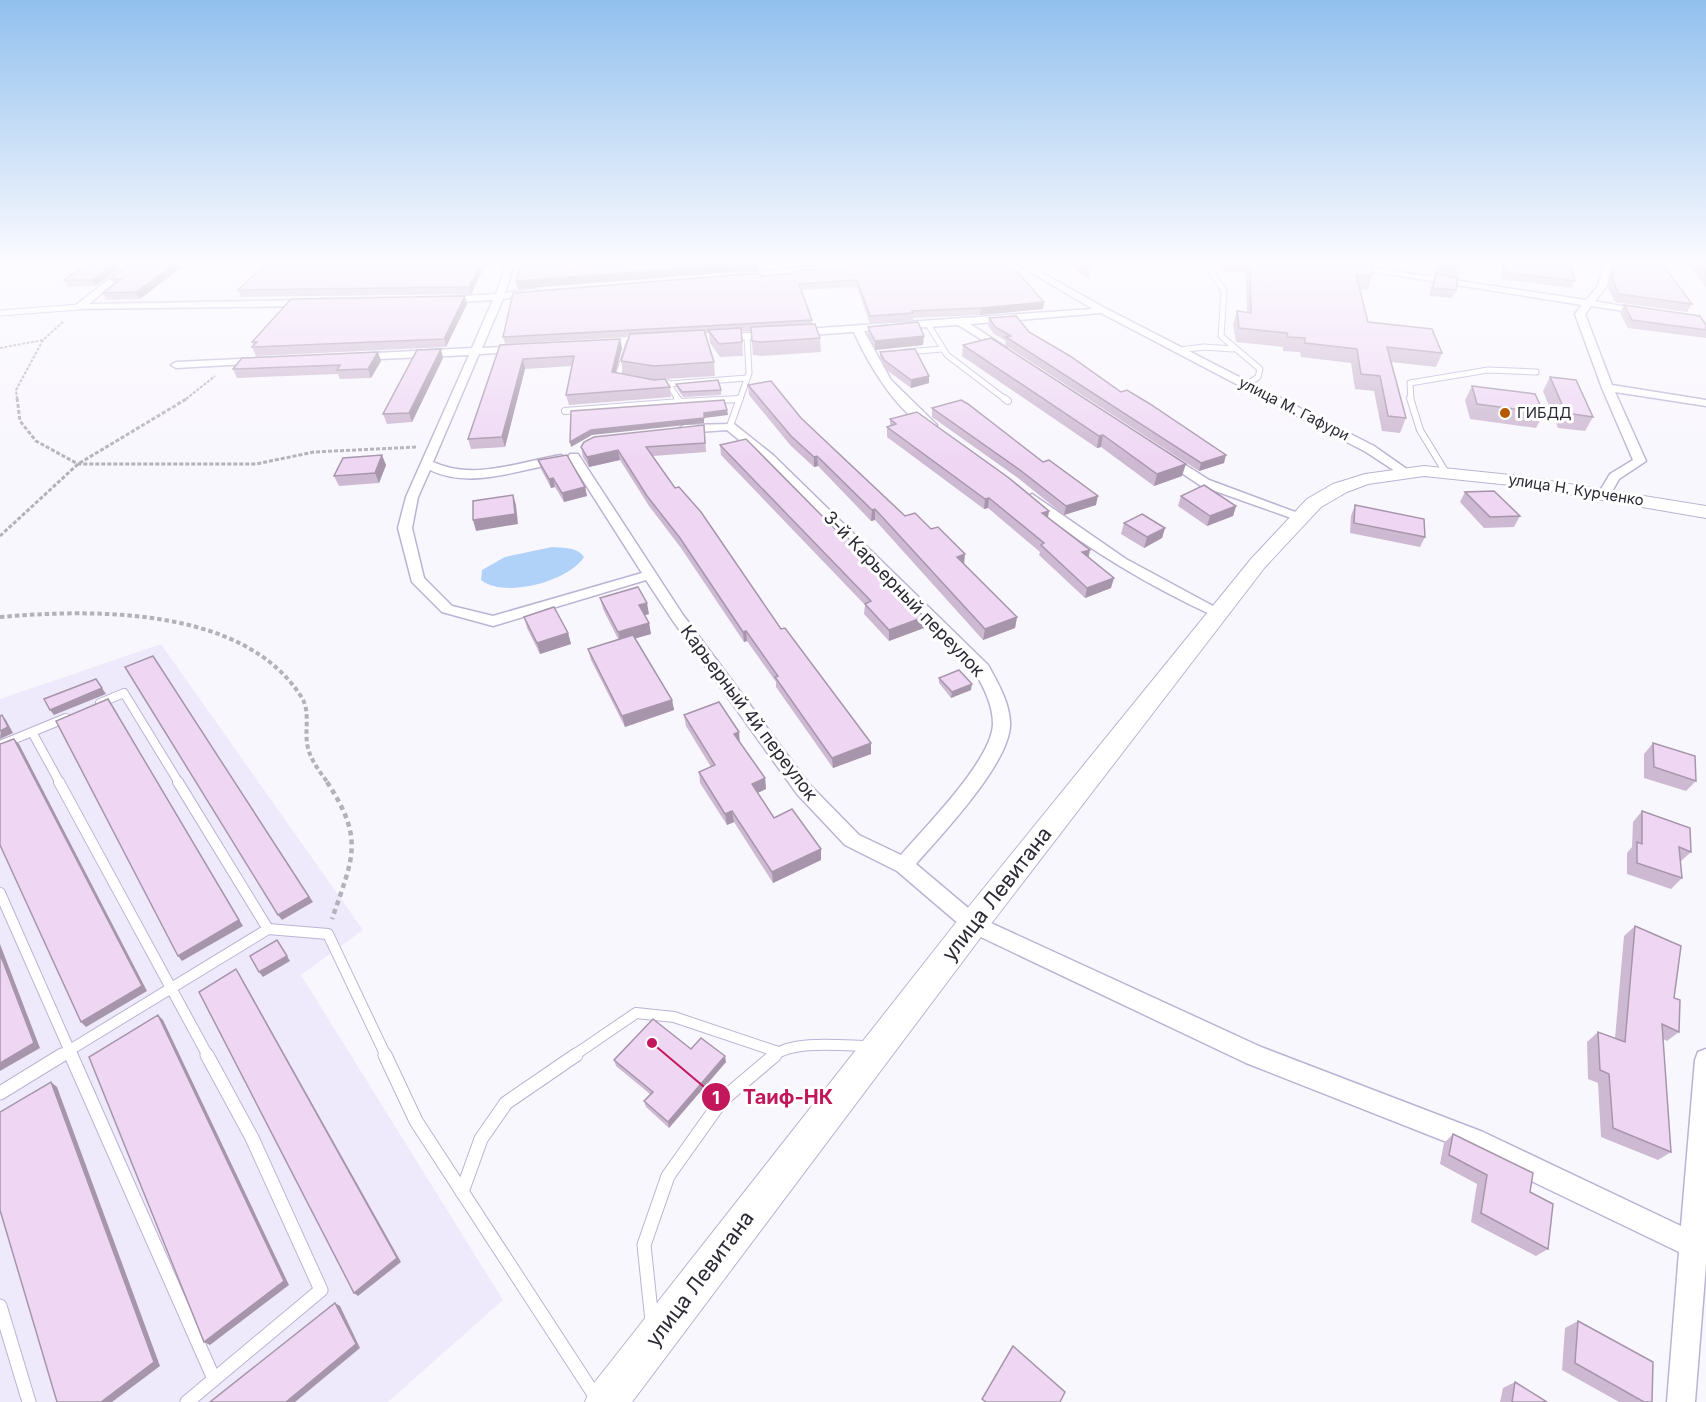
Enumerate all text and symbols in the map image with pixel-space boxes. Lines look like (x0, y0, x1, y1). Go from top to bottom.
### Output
street label: улица М. Гафури (1236, 373, 1353, 445)
place label: ГИБДД (1517, 403, 1572, 422)
marker: ГИБДД (1498, 406, 1512, 420)
street label: улица Н. Курченко (1507, 469, 1645, 510)
street label: 3-й Карьерный переулок (820, 507, 989, 681)
street label: Карьерный 4й переулок (677, 621, 822, 805)
street label: улица Левитана (936, 822, 1057, 966)
callout: Таиф-НК (701, 1078, 846, 1116)
text: Таиф-НК (743, 1085, 833, 1109)
text: 1 (712, 1087, 720, 1108)
street label: улица Левитана (640, 1206, 759, 1352)

